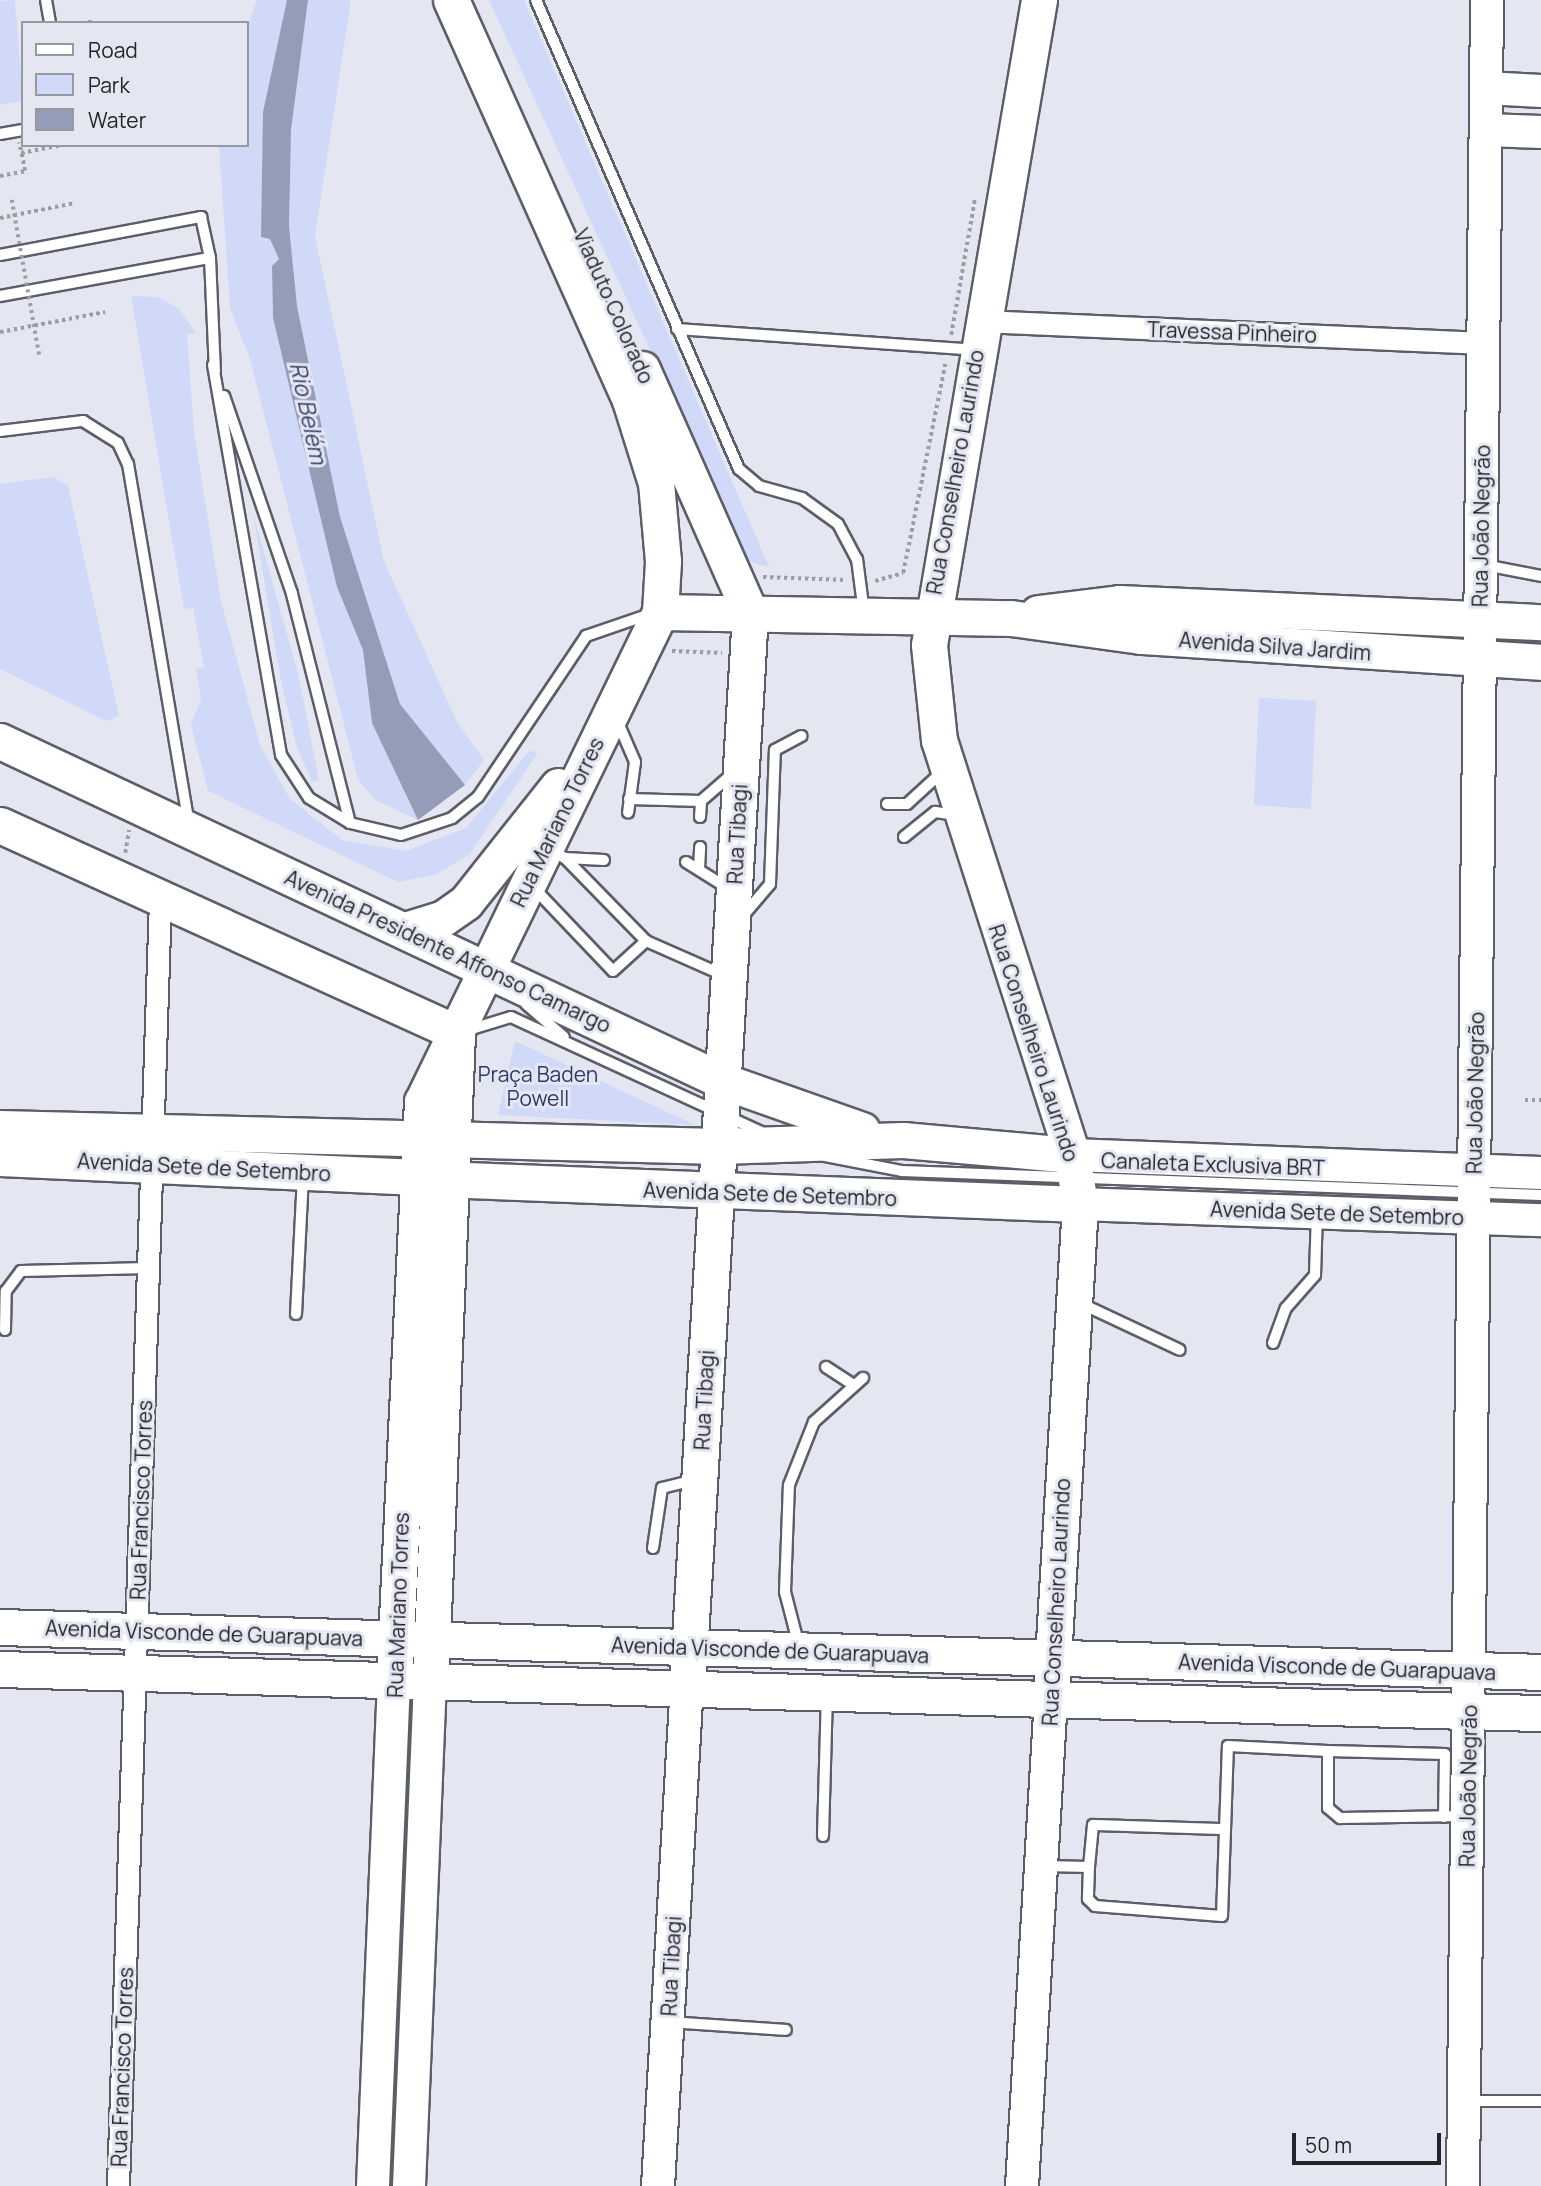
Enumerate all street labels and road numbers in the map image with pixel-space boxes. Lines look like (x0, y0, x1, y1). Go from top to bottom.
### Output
street label: Viaduto Colorado (569, 225, 659, 387)
street label: Travessa Pinheiro (1147, 316, 1317, 348)
street label: Rua Conselheiro Laurindo (921, 348, 989, 596)
street label: Rua João Negrão (1467, 445, 1495, 607)
street label: Avenida Silva Jardim (1178, 627, 1372, 665)
street label: Rua Mariano Torres (505, 733, 609, 911)
street label: Rua Tibagi (722, 783, 752, 885)
street label: Avenida Presidente Affonso Camargo (281, 864, 615, 1038)
street label: Rua Conselheiro Laurindo (984, 921, 1084, 1165)
street label: Rua João Negrão (1461, 1012, 1489, 1174)
street label: Canaleta Exclusiva BRT (1101, 1147, 1325, 1181)
street label: Avenida Sete de Setembro (76, 1148, 332, 1186)
street label: Avenida Sete de Setembro (643, 1177, 897, 1211)
street label: Avenida Sete de Setembro (1210, 1196, 1464, 1230)
street label: Rua Tibagi (689, 1349, 719, 1451)
street label: Rua Francisco Torres (125, 1400, 157, 1600)
street label: Rua Conselheiro Laurindo (1037, 1478, 1075, 1726)
street label: Rua Mariano Torres (382, 1512, 414, 1698)
street label: Avenida Visconde de Guarapuava (45, 1615, 363, 1651)
street label: Avenida Visconde de Guarapuava (611, 1632, 929, 1668)
street label: Avenida Visconde de Guarapuava (1178, 1649, 1496, 1685)
street label: Rua João Negrão (1454, 1705, 1482, 1867)
street label: Rua Tibagi (656, 1915, 686, 2017)
street label: Rua Francisco Torres (106, 1967, 138, 2167)

